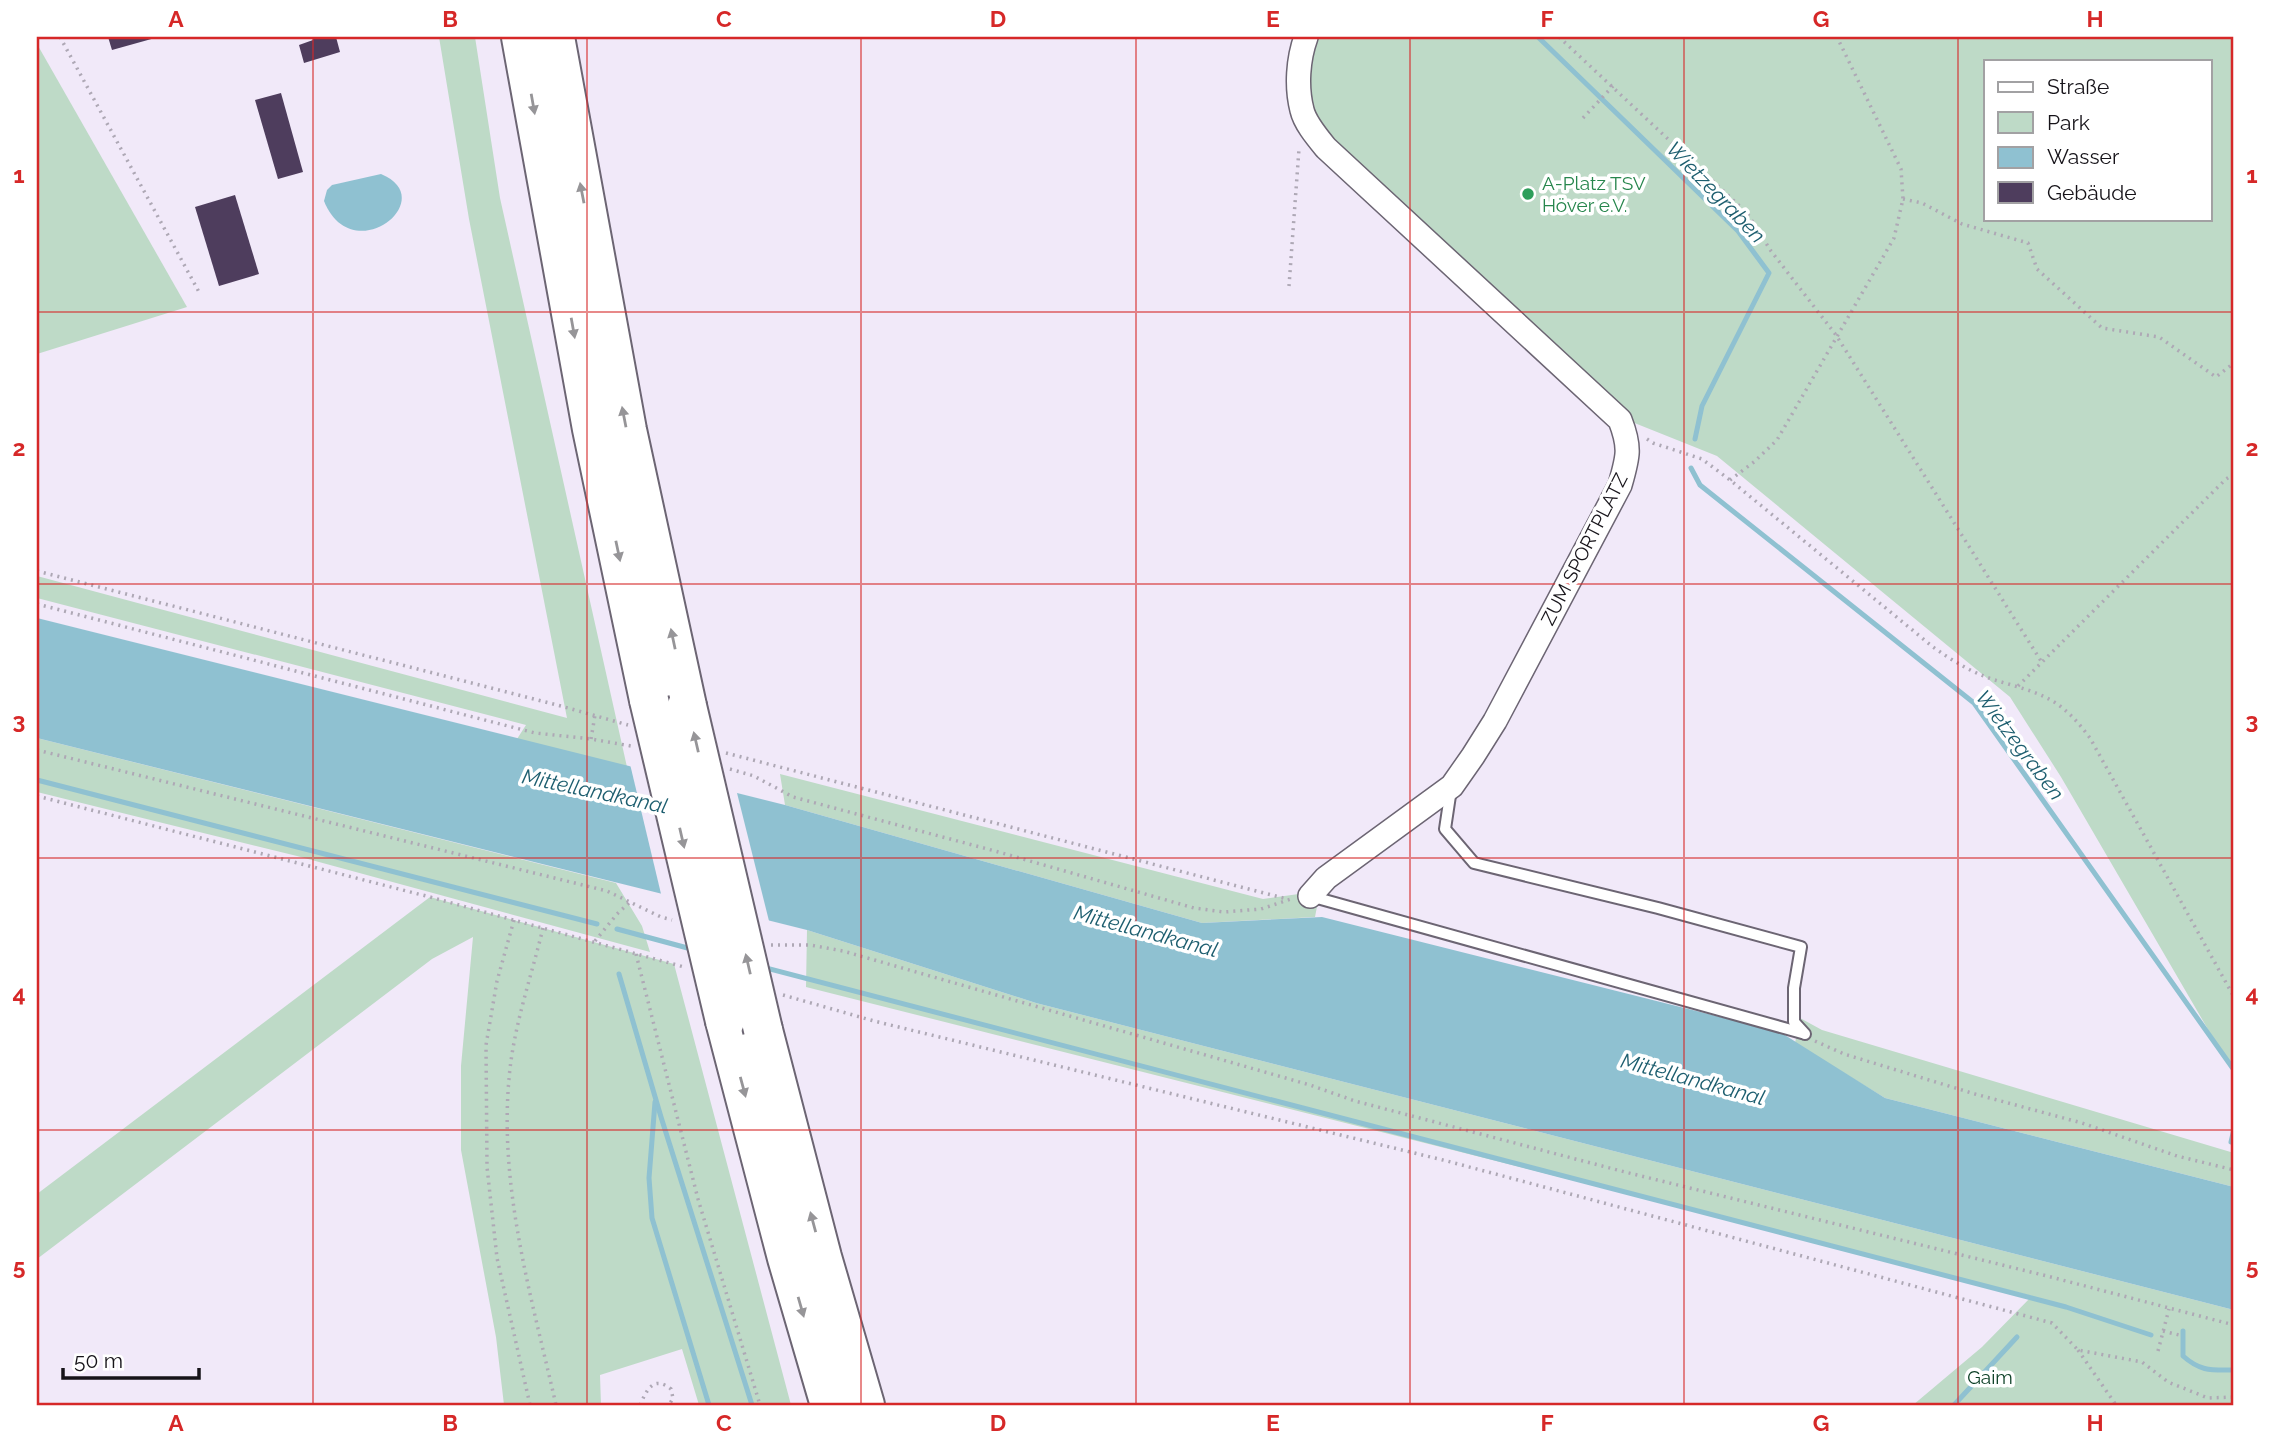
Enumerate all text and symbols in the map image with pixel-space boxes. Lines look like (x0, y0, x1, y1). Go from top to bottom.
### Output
text: A (168, 5, 184, 32)
text: B (442, 5, 458, 32)
text: C (716, 5, 732, 32)
text: D (990, 5, 1006, 32)
text: E (1266, 5, 1280, 32)
text: F (1540, 5, 1554, 32)
text: G (1813, 5, 1829, 32)
text: H (2086, 5, 2104, 32)
legend (1984, 60, 2212, 220)
text: Straße (2047, 74, 2109, 99)
one-way arrow (528, 93, 539, 115)
text: Park (2047, 110, 2090, 135)
water label: Wietzegraben (1661, 136, 1771, 248)
text: Wasser (2047, 144, 2120, 169)
text: 1 (13, 161, 25, 188)
text: 1 (2246, 161, 2258, 188)
place label: A-Platz TSV Höver e.V. (1542, 172, 1646, 216)
text: Gebäude (2047, 180, 2137, 205)
one-way arrow (576, 182, 587, 204)
marker: A-Platz TSV Höver e.V. (1520, 186, 1536, 202)
one-way arrow (568, 317, 579, 339)
one-way arrow (618, 406, 629, 428)
text: 2 (13, 434, 25, 461)
text: 2 (2246, 434, 2258, 461)
street label: ZUM SPORTPLATZ (1536, 469, 1632, 629)
one-way arrow (612, 540, 623, 562)
one-way arrow (667, 628, 678, 650)
water label: Wietzegraben (1970, 685, 2070, 805)
text: 3 (13, 707, 25, 734)
text: 3 (2246, 707, 2258, 734)
one-way arrow (690, 731, 701, 753)
water label: Mittellandkanal (520, 763, 670, 819)
one-way arrow (677, 827, 688, 849)
water label: Mittellandkanal (1071, 900, 1221, 962)
one-way arrow (742, 953, 753, 975)
text: 4 (12, 980, 26, 1007)
text: 4 (2245, 980, 2259, 1007)
water label: Mittellandkanal (1618, 1048, 1768, 1110)
one-way arrow (738, 1077, 748, 1098)
one-way arrow (807, 1211, 818, 1233)
text: 5 (13, 1253, 26, 1280)
text: 5 (2246, 1253, 2259, 1280)
one-way arrow (797, 1296, 807, 1317)
scale bar (63, 1337, 200, 1381)
text: 50 m (74, 1348, 123, 1373)
park label: Gaim (1967, 1366, 2013, 1388)
text: A (168, 1409, 184, 1436)
text: B (442, 1409, 458, 1436)
text: C (716, 1409, 732, 1436)
text: D (990, 1409, 1006, 1436)
text: E (1266, 1409, 1280, 1436)
text: F (1540, 1409, 1554, 1436)
text: G (1813, 1409, 1829, 1436)
text: H (2086, 1409, 2104, 1436)

